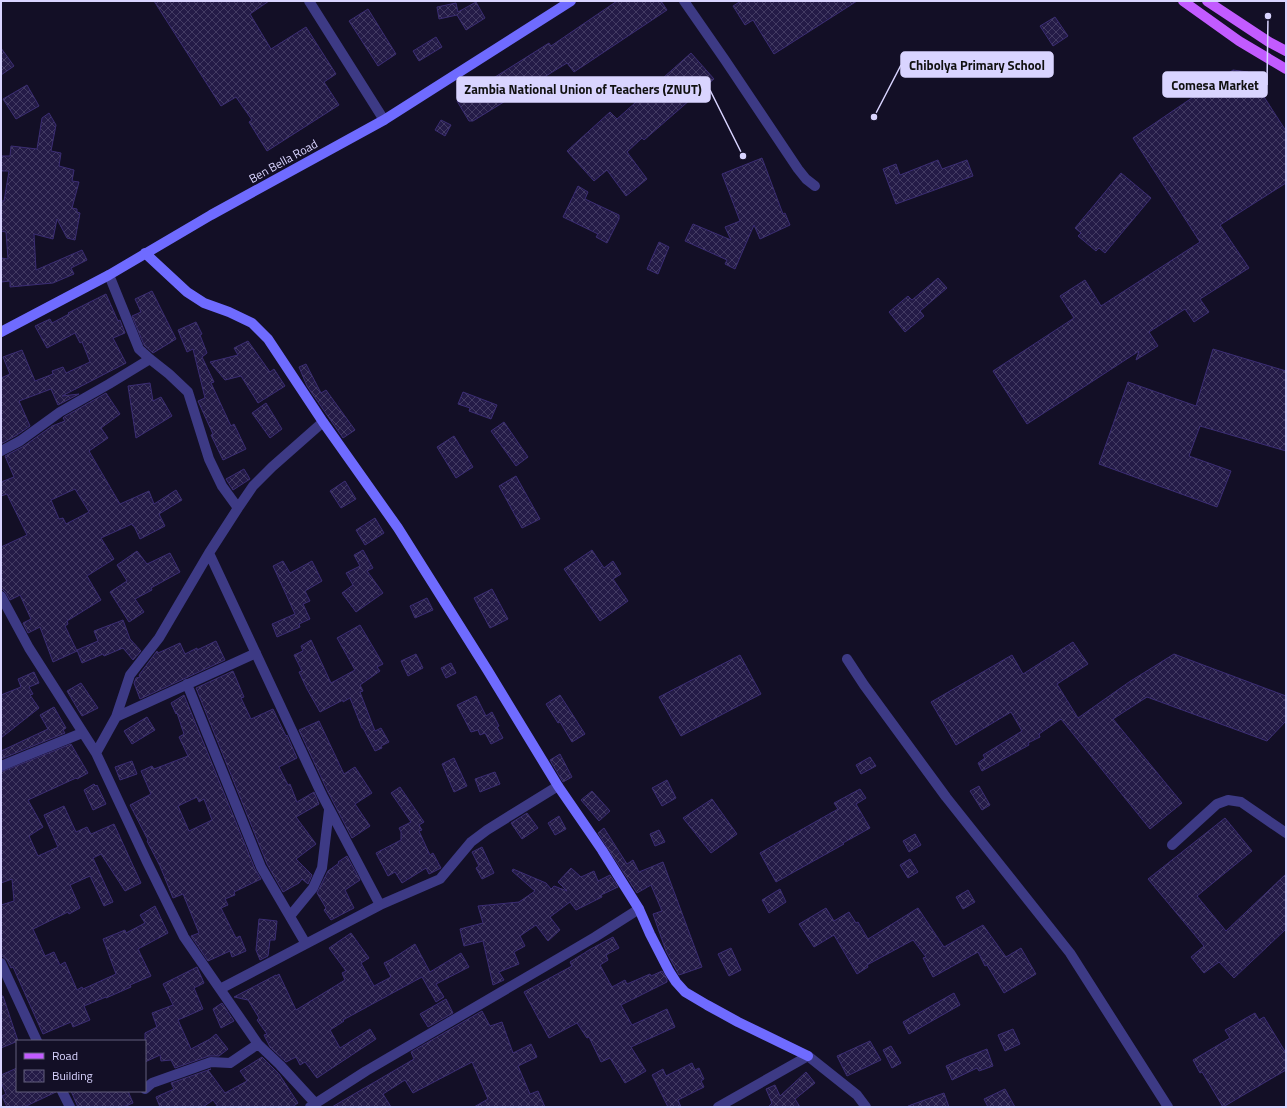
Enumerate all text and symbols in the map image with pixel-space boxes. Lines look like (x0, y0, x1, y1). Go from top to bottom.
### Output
callout: Chibolya Primary School (901, 52, 1053, 77)
text: Chibolya Primary School (909, 55, 1045, 75)
callout: Comesa Market (1163, 72, 1267, 97)
text: Comesa Market (1171, 75, 1259, 95)
callout: Zambia National Union of Teachers (ZNUT) (457, 77, 710, 102)
text: Zambia National Union of Teachers (ZNUT) (464, 79, 702, 99)
street label: Ben Bella Road (245, 134, 321, 188)
legend (16, 1040, 146, 1092)
text: Road (52, 1046, 78, 1065)
text: Building (52, 1066, 93, 1085)

